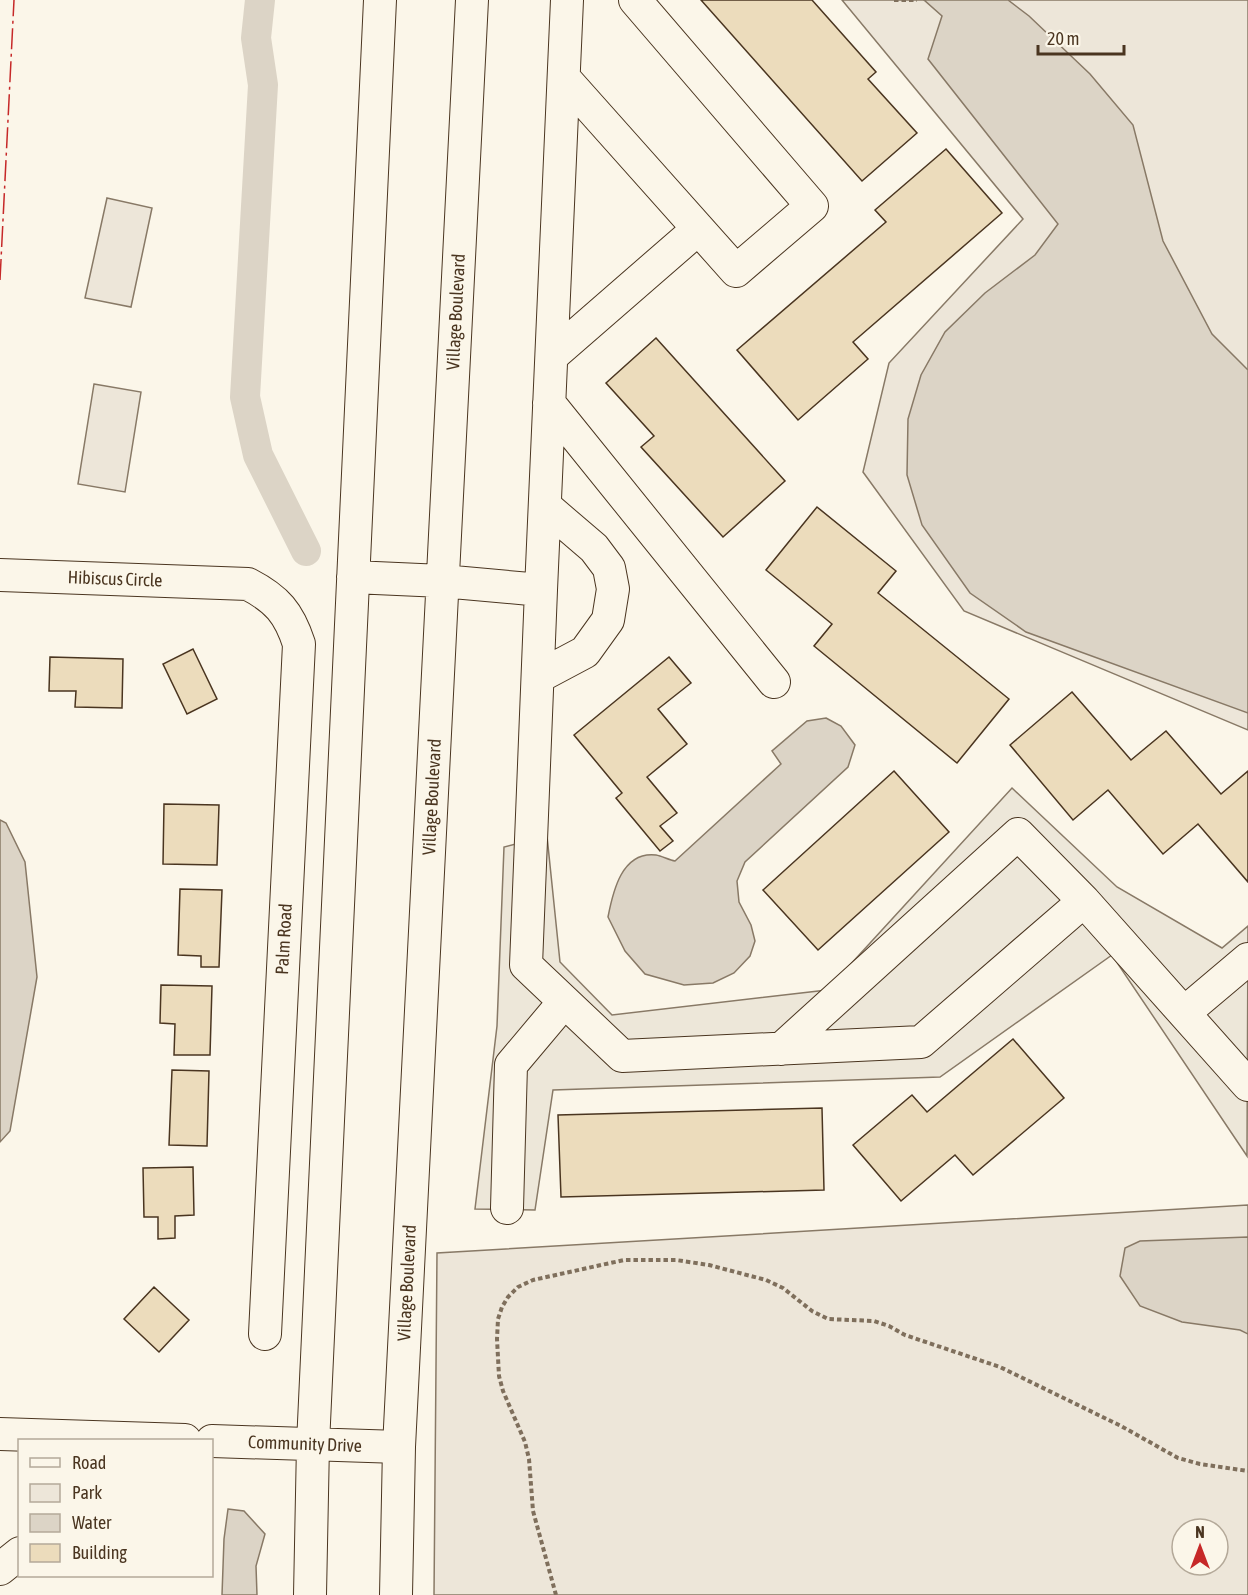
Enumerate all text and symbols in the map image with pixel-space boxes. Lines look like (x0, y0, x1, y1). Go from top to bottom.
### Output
scale bar (1038, 18, 1124, 56)
text: 20 m (1047, 28, 1079, 49)
street label: Village Boulevard (442, 253, 469, 371)
street label: Hibiscus Circle (67, 566, 163, 591)
street label: Village Boulevard (418, 738, 445, 856)
street label: Palm Road (271, 903, 296, 975)
street label: Village Boulevard (393, 1224, 420, 1342)
street label: Community Drive (248, 1431, 362, 1456)
legend (18, 1439, 213, 1577)
text: Road (72, 1452, 106, 1473)
text: Park (72, 1482, 102, 1503)
text: Water (72, 1512, 112, 1533)
north arrow (1170, 1517, 1230, 1577)
text: N (1195, 1523, 1205, 1541)
text: Building (72, 1542, 127, 1563)

